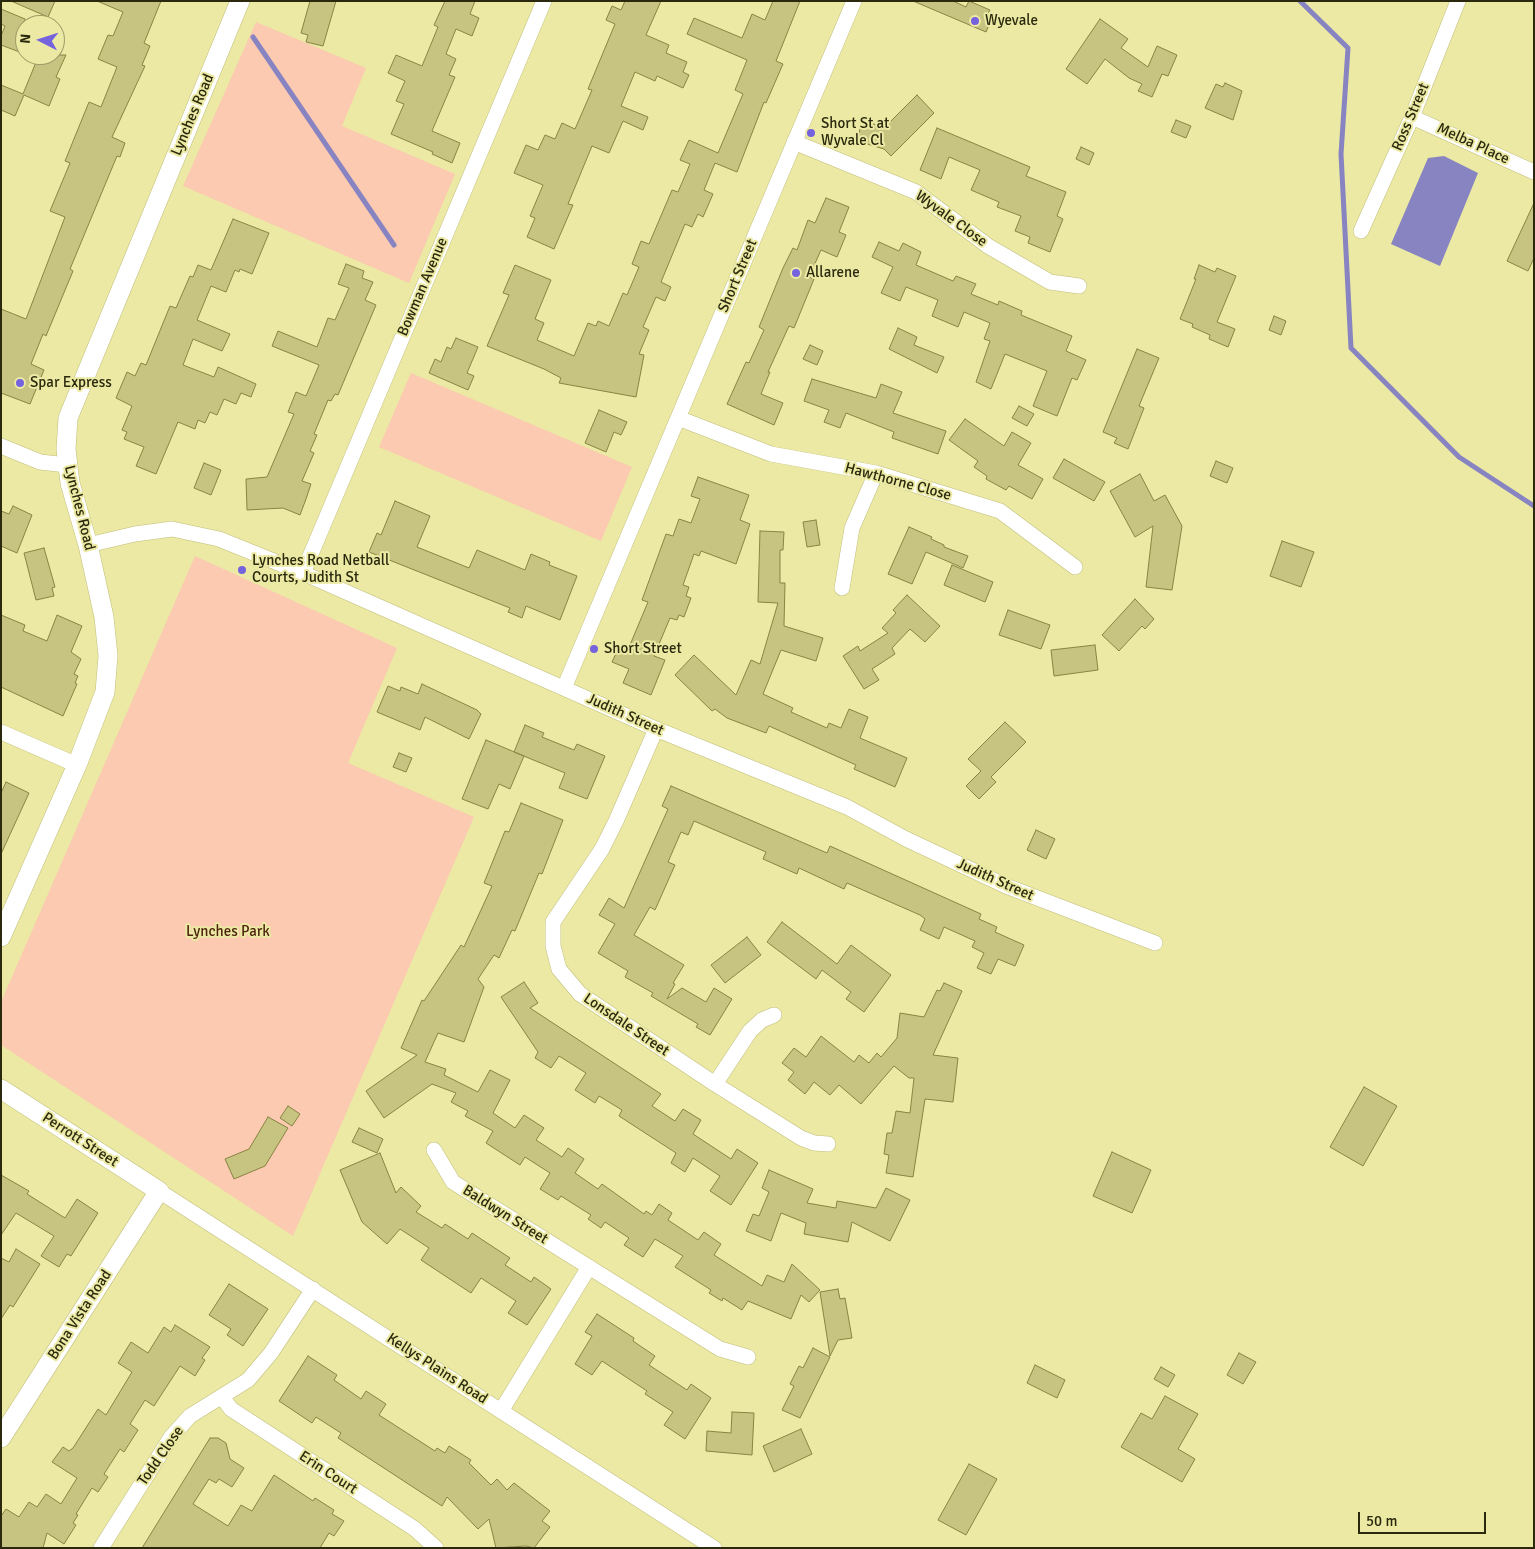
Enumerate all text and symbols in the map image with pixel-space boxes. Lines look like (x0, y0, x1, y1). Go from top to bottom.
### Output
place label: Wyevale (985, 12, 1038, 30)
north arrow (15, 15, 65, 65)
marker: Wyevale (969, 15, 981, 27)
text: N (17, 33, 34, 44)
street label: Lynches Road (168, 71, 218, 159)
street label: Ross Street (1389, 80, 1433, 154)
place label: Short St at Wyvale Cl (821, 115, 889, 150)
street label: Melba Place (1434, 119, 1512, 169)
marker: Short St at Wyvale Cl (805, 127, 817, 139)
street label: Wyvale Close (912, 187, 990, 251)
street label: Bowman Avenue (394, 235, 452, 339)
street label: Short Street (715, 237, 761, 315)
place label: Allarene (806, 264, 860, 282)
marker: Allarene (790, 267, 802, 279)
place label: Spar Express (30, 374, 112, 392)
marker: Spar Express (14, 377, 26, 389)
street label: Hawthorne Close (843, 459, 953, 505)
street label: Lynches Road (60, 464, 98, 552)
place label: Lynches Road Netball Courts, Judith St (252, 552, 389, 587)
marker: Lynches Road Netball Courts, Judith St (236, 564, 248, 576)
place label: Short Street (604, 640, 682, 658)
marker: Short Street (588, 643, 600, 655)
street label: Judith Street (584, 690, 666, 740)
street label: Judith Street (954, 855, 1036, 905)
park label: Lynches Park (186, 923, 270, 941)
street label: Lonsdale Street (580, 990, 672, 1060)
street label: Perrott Street (39, 1109, 121, 1171)
street label: Baldwyn Street (459, 1182, 551, 1248)
street label: Bona Vista Road (44, 1267, 116, 1363)
street label: Kellys Plains Road (383, 1330, 491, 1408)
street label: Todd Close (134, 1423, 188, 1489)
street label: Erin Court (295, 1448, 361, 1498)
scale bar (1360, 1502, 1488, 1534)
text: 50 m (1366, 1512, 1397, 1530)

